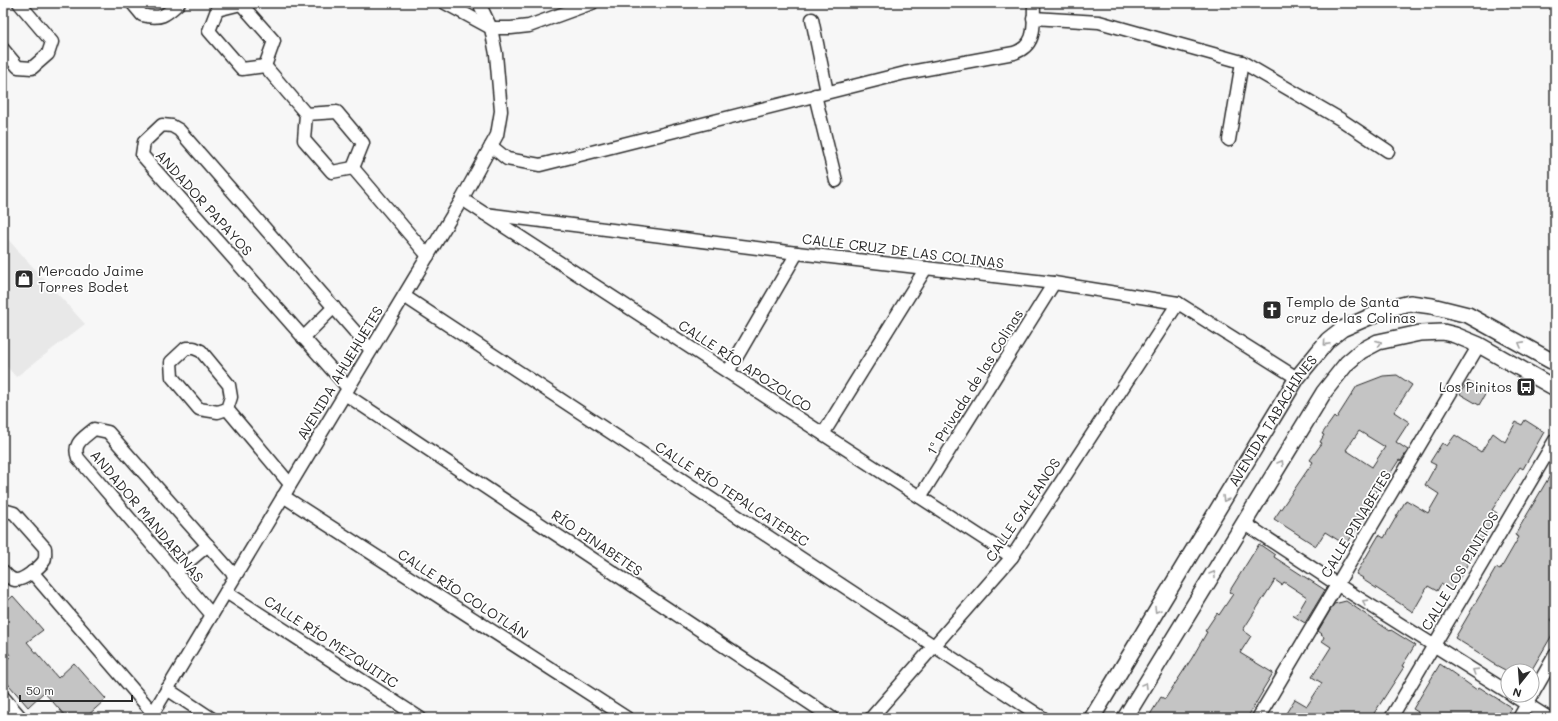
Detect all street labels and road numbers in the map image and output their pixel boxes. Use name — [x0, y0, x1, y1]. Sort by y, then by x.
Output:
street label: ANDADOR PAPAYOS — [152, 146, 257, 260]
street label: CALLE CRUZ DE LAS COLINAS — [801, 229, 1005, 272]
street label: AVENIDA AHUEHUETES — [292, 302, 387, 443]
street label: 1ª Privada de las Colinas — [922, 305, 1027, 458]
street label: CALLE RÍO APOZOLCO — [675, 315, 816, 416]
street label: AVENIDA TABACHINES — [1224, 351, 1321, 490]
street label: CALLE RÍO TEPALCATEPEC — [652, 437, 813, 551]
street label: ANDADOR MANDARINAS — [86, 446, 208, 586]
street label: CALLE GALEANOS — [981, 454, 1064, 565]
street label: CALLE PINABETES — [1316, 466, 1395, 581]
street label: RÍO PINABETES — [548, 505, 647, 580]
street label: CALLE LOS PINITOS — [1416, 508, 1503, 634]
street label: CALLE RÍO COLOTLÁN — [394, 544, 532, 643]
street label: CALLE RÍO MEZQUITIC — [260, 591, 402, 692]

